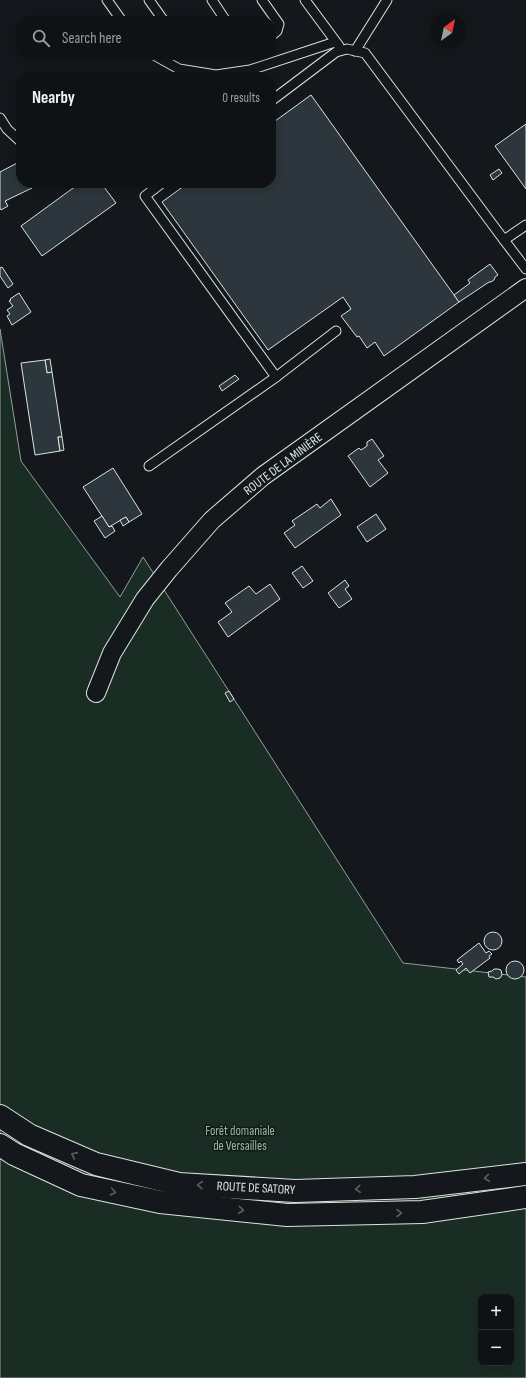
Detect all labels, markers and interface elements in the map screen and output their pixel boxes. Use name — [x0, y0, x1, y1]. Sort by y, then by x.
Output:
north arrow — [430, 12, 466, 48]
search box — [16, 16, 276, 60]
icon: search — [30, 27, 52, 49]
text: Search here — [62, 29, 122, 48]
text: Nearby — [32, 88, 75, 108]
text: 0 results — [222, 90, 260, 106]
street label: ROUTE DE LA MINIÈRE — [241, 429, 325, 499]
park label: Forêt domaniale de Versailles — [205, 1123, 275, 1154]
one-way arrow — [71, 1152, 79, 1160]
one-way arrow — [484, 1174, 490, 1183]
street label: ROUTE DE SATORY — [216, 1178, 296, 1198]
one-way arrow — [197, 1181, 203, 1190]
one-way arrow — [355, 1185, 361, 1194]
one-way arrow — [109, 1188, 116, 1196]
one-way arrow — [238, 1205, 244, 1214]
one-way arrow — [396, 1209, 402, 1217]
map controls — [478, 1294, 514, 1366]
button: + — [478, 1294, 514, 1330]
button: − — [478, 1330, 514, 1366]

